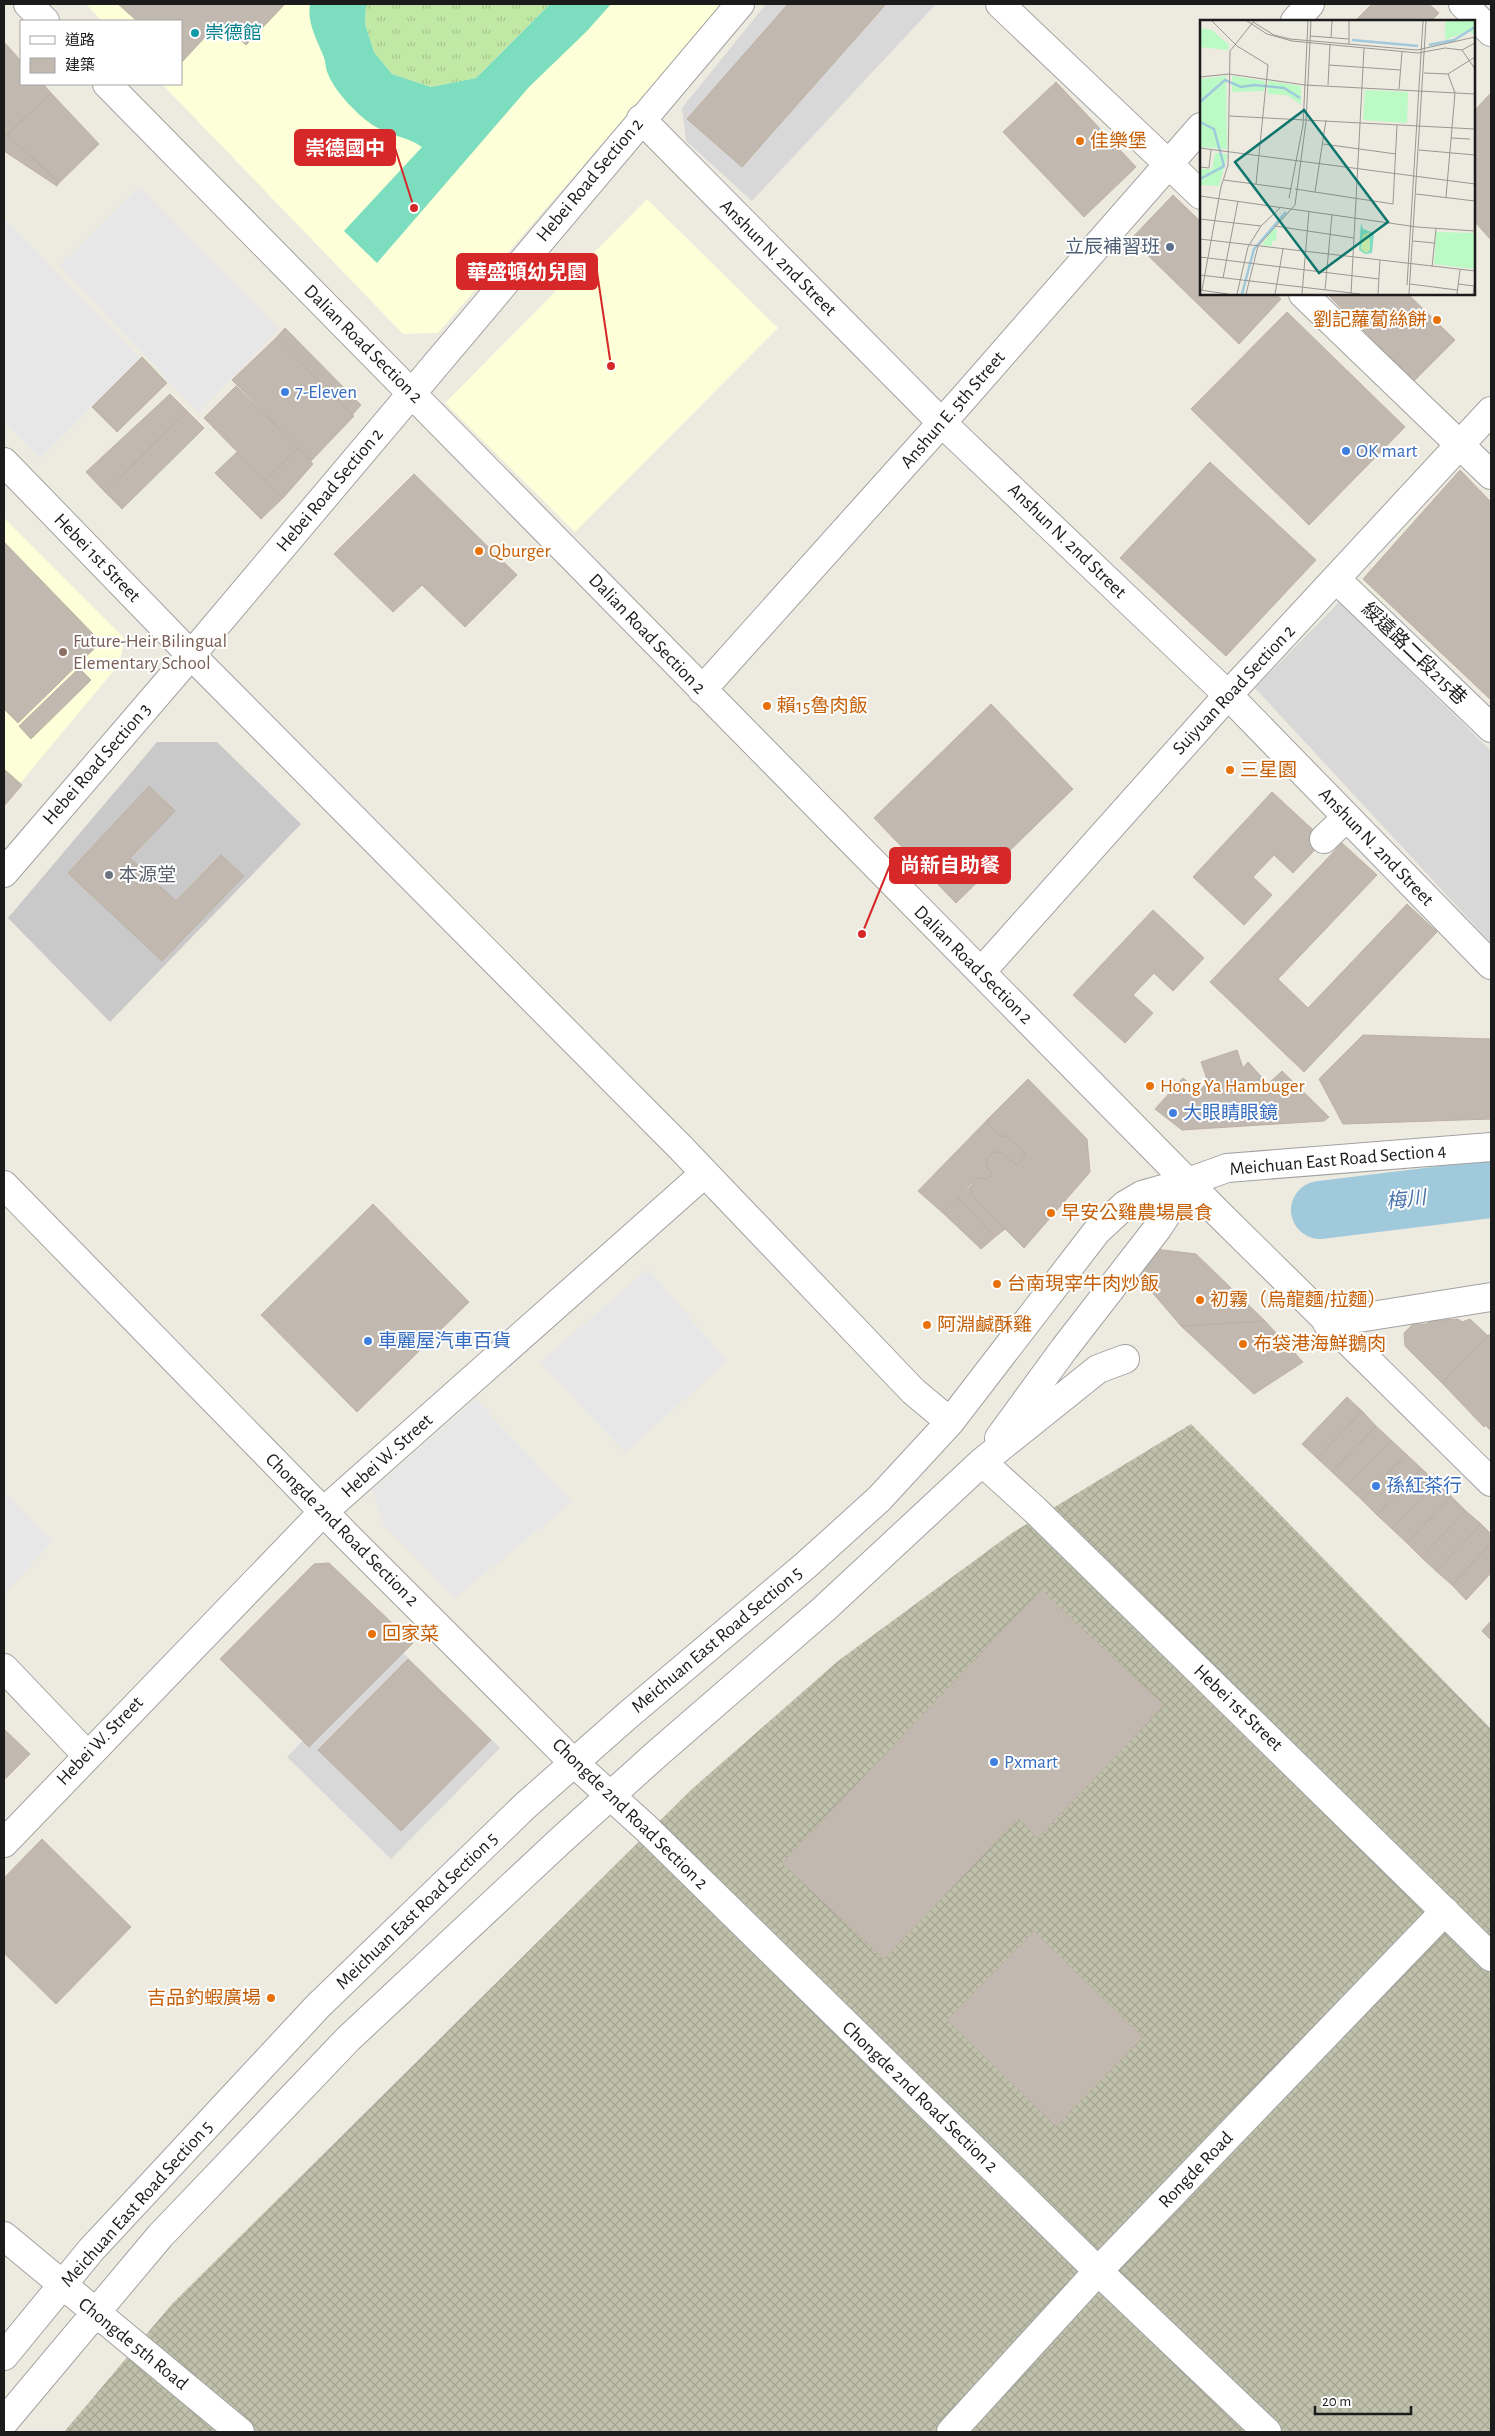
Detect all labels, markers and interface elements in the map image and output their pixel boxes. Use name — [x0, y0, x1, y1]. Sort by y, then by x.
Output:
legend — [20, 20, 182, 85]
inset map — [1200, 20, 1475, 295]
place label: 崇德館 — [205, 23, 262, 43]
marker: 崇德館 — [189, 27, 201, 39]
text: 道路 — [65, 32, 95, 48]
text: 建築 — [65, 57, 95, 73]
street label: Hebei Road Section 2 — [533, 114, 647, 245]
callout: 崇德國中 — [295, 130, 395, 165]
place label: 佳樂堡 — [1090, 130, 1147, 151]
marker: 佳樂堡 — [1074, 135, 1086, 147]
text: 崇德國中 — [305, 137, 385, 159]
street label: Anshun N. 2nd Street — [716, 196, 840, 320]
place label: 立辰補習班 — [1065, 236, 1160, 257]
marker: 立辰補習班 — [1164, 241, 1176, 253]
callout: 華盛頓幼兒園 — [457, 254, 597, 289]
text: 華盛頓幼兒園 — [467, 261, 587, 283]
street label: Dalian Road Section 2 — [300, 281, 426, 407]
place label: 劉記蘿蔔絲餅 — [1313, 309, 1427, 330]
marker: 劉記蘿蔔絲餅 — [1431, 314, 1443, 326]
street label: Anshun E. 5th Street — [897, 348, 1009, 472]
place label: 7-Eleven — [295, 383, 357, 402]
marker: 7-Eleven — [279, 386, 291, 398]
street label: Hebei Road Section 2 — [273, 424, 387, 555]
place label: OK mart — [1356, 442, 1418, 461]
marker: OK mart — [1340, 445, 1352, 457]
street label: Anshun N. 2nd Street — [1004, 480, 1130, 602]
street label: Hebei 1st Street — [50, 510, 144, 606]
place label: Qburger — [489, 542, 551, 561]
marker: Qburger — [473, 545, 485, 557]
street label: Dalian Road Section 2 — [585, 570, 709, 698]
street label: 綏遠路二段215巷 — [1358, 598, 1471, 708]
street label: Suiyuan Road Section 2 — [1169, 621, 1299, 758]
place label: Future-Heir Bilingual Elementary School — [73, 632, 227, 673]
marker: Future-Heir Bilingual Elementary School — [57, 646, 69, 658]
place label: 賴15魯肉飯 — [777, 695, 867, 716]
street label: Hebei Road Section 3 — [39, 700, 155, 828]
marker: 賴15魯肉飯 — [761, 700, 773, 712]
place label: 三星園 — [1240, 760, 1297, 780]
marker: 三星園 — [1224, 764, 1236, 776]
street label: Anshun N. 2nd Street — [1315, 784, 1437, 910]
callout: 尚新自助餐 — [890, 848, 1010, 883]
text: 尚新自助餐 — [900, 854, 1000, 876]
place label: 本源堂 — [119, 865, 176, 885]
marker: 本源堂 — [103, 869, 115, 881]
street label: Dalian Road Section 2 — [910, 902, 1036, 1028]
place label: Hong Ya Hambuger — [1160, 1077, 1305, 1096]
marker: Hong Ya Hambuger — [1144, 1080, 1156, 1092]
place label: 大眼睛眼鏡 — [1183, 1103, 1278, 1123]
marker: 大眼睛眼鏡 — [1167, 1107, 1179, 1119]
street label: Meichuan East Road Section 4 — [1229, 1141, 1447, 1179]
water label: 梅川 — [1385, 1186, 1429, 1212]
place label: 早安公雞農場晨食 — [1061, 1202, 1213, 1223]
marker: 早安公雞農場晨食 — [1045, 1207, 1057, 1219]
place label: 台南現宰牛肉炒飯 — [1007, 1273, 1159, 1294]
marker: 台南現宰牛肉炒飯 — [991, 1278, 1003, 1290]
place label: 初霧（烏龍麵/拉麵） — [1210, 1289, 1386, 1310]
marker: 初霧（烏龍麵/拉麵） — [1194, 1294, 1206, 1306]
place label: 阿淵鹹酥雞 — [937, 1314, 1032, 1335]
marker: 阿淵鹹酥雞 — [921, 1319, 933, 1331]
place label: 車麗屋汽車百貨 — [378, 1330, 511, 1351]
place label: 布袋港海鮮鵝肉 — [1253, 1333, 1386, 1354]
marker: 車麗屋汽車百貨 — [362, 1335, 374, 1347]
marker: 布袋港海鮮鵝肉 — [1237, 1338, 1249, 1350]
street label: Hebei W. Street — [338, 1410, 436, 1502]
street label: Chongde 2nd Road Section 2 — [262, 1450, 423, 1611]
place label: 孫紅茶行 — [1386, 1475, 1462, 1496]
marker: 孫紅茶行 — [1370, 1480, 1382, 1492]
street label: Meichuan East Road Section 5 — [628, 1563, 806, 1717]
place label: 回家菜 — [382, 1623, 439, 1644]
marker: 回家菜 — [366, 1628, 378, 1640]
street label: Hebei 1st Street — [1190, 1661, 1286, 1755]
street label: Hebei W. Street — [53, 1693, 147, 1789]
street label: Chongde 2nd Road Section 2 — [549, 1735, 712, 1893]
place label: Pxmart — [1004, 1753, 1058, 1772]
marker: Pxmart — [988, 1756, 1000, 1768]
street label: Meichuan East Road Section 5 — [333, 1829, 501, 1993]
place label: 吉品釣蝦廣場 — [147, 1987, 261, 2008]
marker: 吉品釣蝦廣場 — [265, 1992, 277, 2004]
street label: Chongde 2nd Road Section 2 — [839, 2018, 1002, 2176]
street label: Meichuan East Road Section 5 — [58, 2117, 217, 2291]
street label: Rongde Road — [1155, 2128, 1237, 2212]
street label: Chongde 5th Road — [75, 2294, 191, 2394]
scale bar — [1315, 2384, 1411, 2416]
text: 20 m — [1322, 2394, 1351, 2409]

